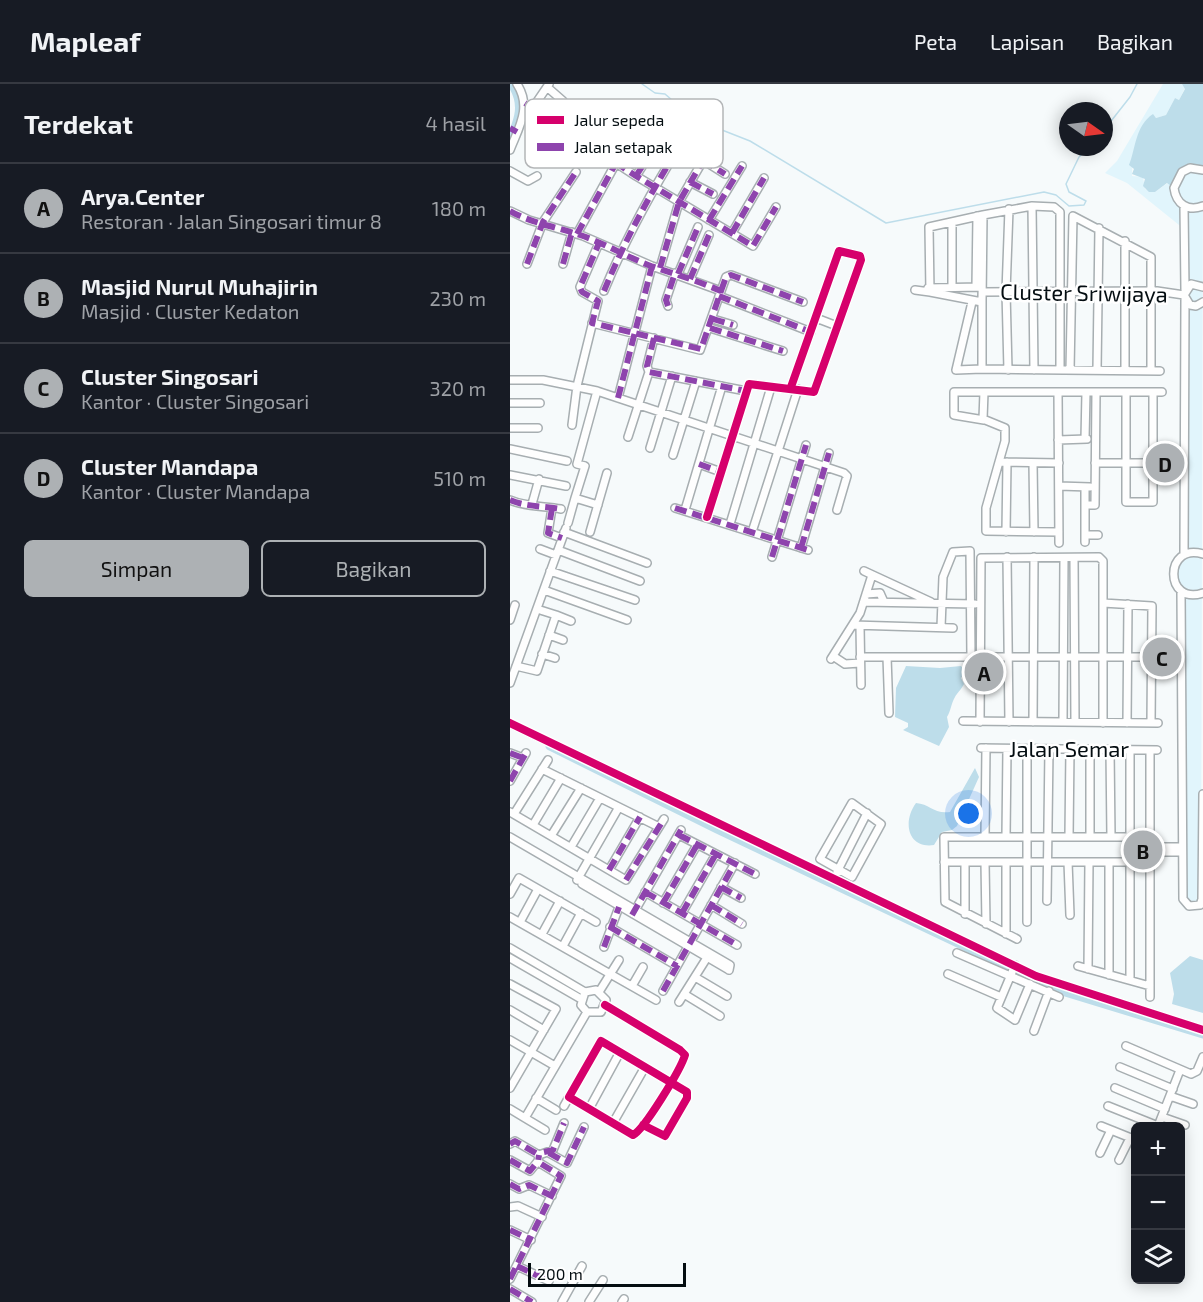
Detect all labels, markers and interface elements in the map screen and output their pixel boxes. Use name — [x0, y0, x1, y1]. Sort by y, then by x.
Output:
text: Mapleaf — [30, 24, 141, 58]
text: Peta — [914, 29, 957, 54]
text: Lapisan — [990, 29, 1064, 54]
text: Bagikan — [1097, 29, 1173, 54]
legend — [525, 99, 723, 168]
north arrow — [1059, 102, 1113, 156]
text: Terdekat — [24, 108, 133, 139]
text: Jalur sepeda — [574, 110, 664, 129]
text: 4 hasil — [426, 111, 486, 135]
text: Jalan setapak — [574, 137, 672, 156]
text: Arya.Center — [81, 183, 204, 209]
text: A — [37, 196, 50, 220]
text: 180 m — [432, 196, 486, 220]
text: Restoran · Jalan Singosari timur 8 — [81, 209, 382, 233]
text: Masjid Nurul Muhajirin — [81, 273, 318, 299]
street label: Cluster Sriwijaya — [1000, 278, 1168, 307]
text: B — [37, 286, 50, 310]
text: 230 m — [430, 286, 486, 310]
text: Masjid · Cluster Kedaton — [81, 299, 299, 323]
text: Cluster Singosari — [81, 363, 259, 389]
text: C — [38, 376, 49, 400]
text: 320 m — [430, 376, 486, 400]
text: Kantor · Cluster Singosari — [81, 389, 309, 413]
pin: D — [1146, 440, 1184, 485]
text: Cluster Mandapa — [81, 453, 258, 479]
text: D — [37, 466, 50, 490]
text: 510 m — [433, 466, 486, 490]
text: Kantor · Cluster Mandapa — [81, 479, 310, 503]
button: Simpan — [24, 540, 249, 597]
button: Bagikan — [261, 540, 486, 597]
pin: C — [1142, 634, 1182, 680]
pin: A — [964, 650, 1004, 694]
street label: Jalan Semar — [1009, 735, 1129, 761]
your location — [954, 799, 983, 828]
pin: B — [1124, 828, 1162, 873]
map controls — [1131, 1122, 1185, 1284]
button: + — [1131, 1122, 1185, 1176]
button: − — [1131, 1176, 1185, 1230]
button: layers — [1131, 1230, 1185, 1284]
scale bar — [528, 1260, 686, 1288]
text: 200 m — [537, 1264, 583, 1283]

